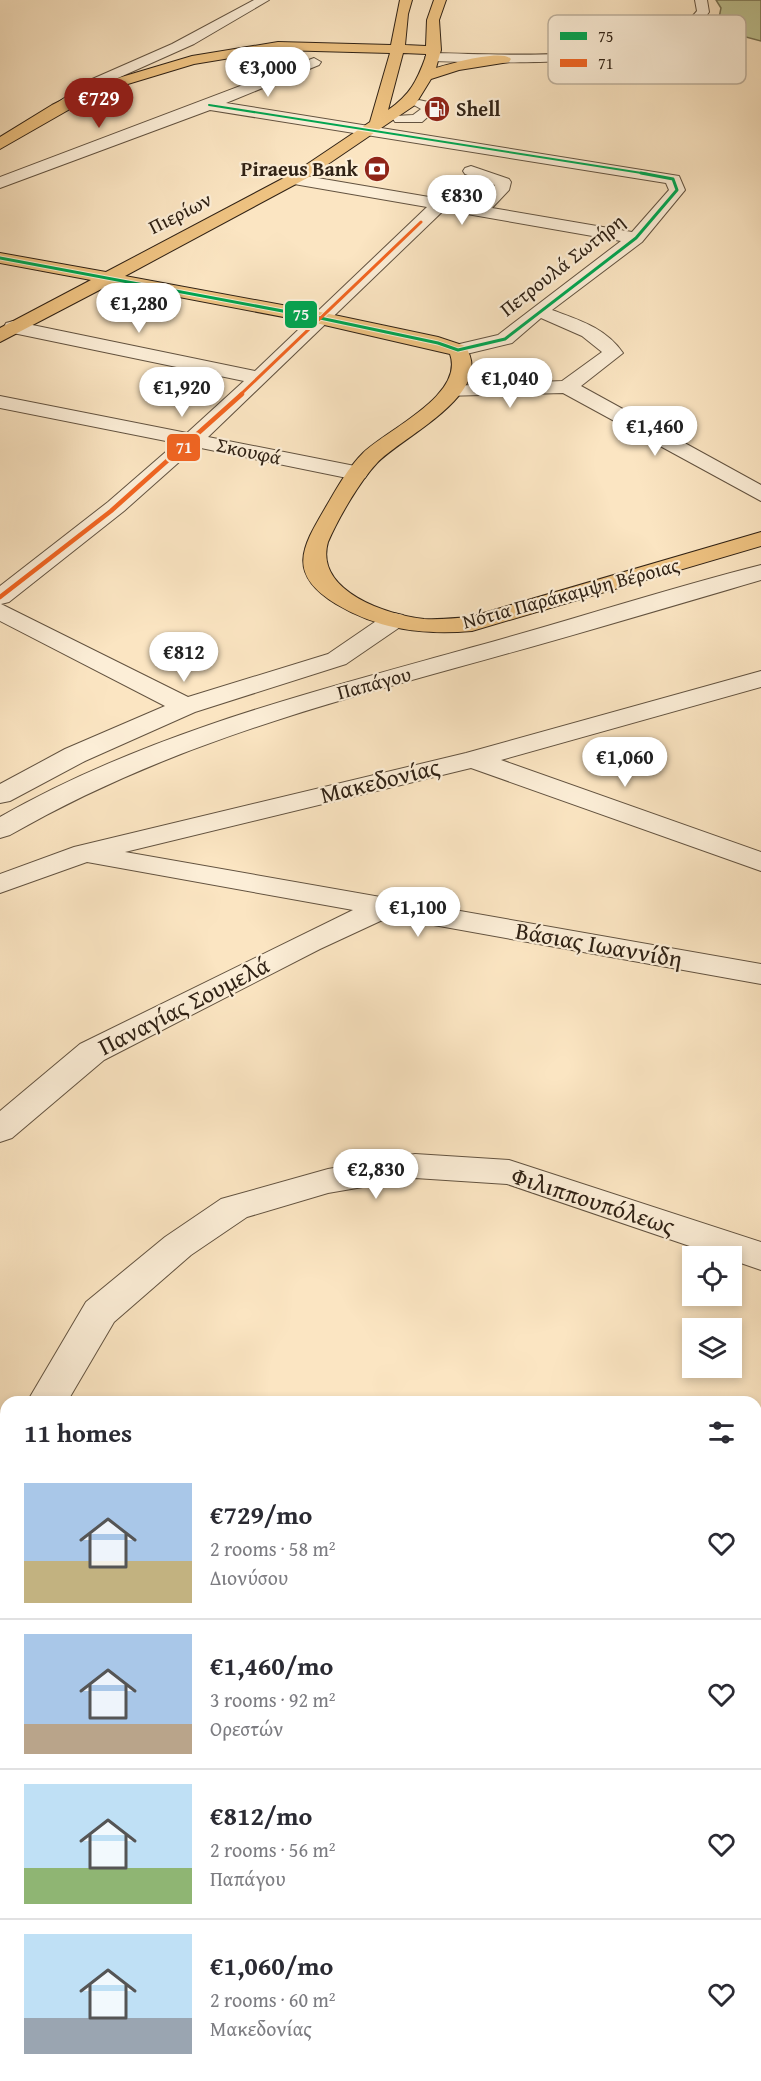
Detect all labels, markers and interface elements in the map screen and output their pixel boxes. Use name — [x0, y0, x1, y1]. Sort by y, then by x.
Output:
legend — [548, 15, 746, 84]
text: 75 — [598, 24, 613, 48]
pin: €3,000 — [219, 47, 317, 98]
text: 71 — [598, 51, 613, 75]
text: €3,000 — [239, 52, 297, 81]
pin: €729 — [63, 78, 135, 129]
text: €729 — [78, 83, 120, 112]
fuel station icon: Shell — [422, 94, 452, 124]
place label: Shell — [456, 94, 501, 123]
place label: Piraeus Bank — [241, 154, 359, 183]
bank icon: Piraeus Bank — [362, 154, 392, 184]
pin: €830 — [426, 175, 498, 226]
text: €830 — [441, 180, 483, 209]
street label: Πιερίων — [143, 184, 216, 241]
street label: Πετρουλά Σωτήρη — [493, 207, 630, 323]
pin: €1,280 — [90, 283, 188, 334]
text: €1,280 — [110, 288, 168, 317]
line badge: 75 — [284, 300, 318, 329]
text: 75 — [293, 302, 309, 326]
pin: €1,040 — [461, 358, 559, 409]
text: €1,040 — [481, 363, 539, 392]
pin: €1,920 — [133, 367, 231, 418]
text: €1,920 — [153, 372, 211, 401]
pin: €1,460 — [606, 406, 704, 457]
text: €1,460 — [626, 411, 684, 440]
street label: Σκουφά — [214, 430, 284, 472]
line badge: 71 — [166, 433, 201, 462]
text: 71 — [176, 435, 192, 459]
street label: Νότια Παράκαμψη Βέροιας — [459, 549, 683, 635]
pin: €812 — [148, 632, 220, 683]
text: €812 — [163, 637, 205, 666]
street label: Παπάγου — [334, 659, 414, 706]
pin: €1,060 — [576, 737, 674, 788]
text: €1,060 — [596, 742, 654, 771]
street label: Μακεδονίας — [316, 749, 443, 812]
pin: €1,100 — [369, 887, 467, 938]
text: €1,100 — [389, 892, 447, 921]
street label: Βάσιας Ιωαννίδη — [513, 913, 685, 976]
street label: Παναγίας Σουμελά — [92, 947, 276, 1064]
pin: €2,830 — [327, 1149, 425, 1200]
text: €2,830 — [347, 1154, 405, 1183]
street label: Φιλιππουπόλεως — [507, 1158, 679, 1243]
map controls — [682, 1246, 742, 1378]
button: locate — [682, 1246, 742, 1306]
button: layers — [682, 1318, 742, 1378]
text: 11 homes — [24, 1413, 132, 1452]
icon: filters — [705, 1416, 738, 1449]
text: €729/mo — [210, 1495, 312, 1534]
icon: home — [72, 1507, 144, 1579]
icon: heart — [705, 1527, 738, 1560]
text: 2 rooms · 58 m² — [210, 1534, 336, 1563]
text: Διονύσου — [210, 1563, 288, 1592]
text: €1,460/mo — [210, 1646, 333, 1685]
icon: home — [72, 1658, 144, 1730]
icon: heart — [705, 1678, 738, 1711]
text: 3 rooms · 92 m² — [210, 1685, 336, 1714]
text: Ορεστών — [210, 1714, 283, 1743]
text: €812/mo — [210, 1796, 312, 1835]
icon: home — [72, 1808, 144, 1880]
icon: heart — [705, 1828, 738, 1861]
text: 2 rooms · 56 m² — [210, 1835, 336, 1864]
text: Παπάγου — [210, 1864, 286, 1893]
text: €1,060/mo — [210, 1946, 333, 1985]
icon: home — [72, 1958, 144, 2030]
icon: heart — [705, 1978, 738, 2011]
text: 2 rooms · 60 m² — [210, 1985, 336, 2014]
text: Μακεδονίας — [210, 2014, 312, 2043]

